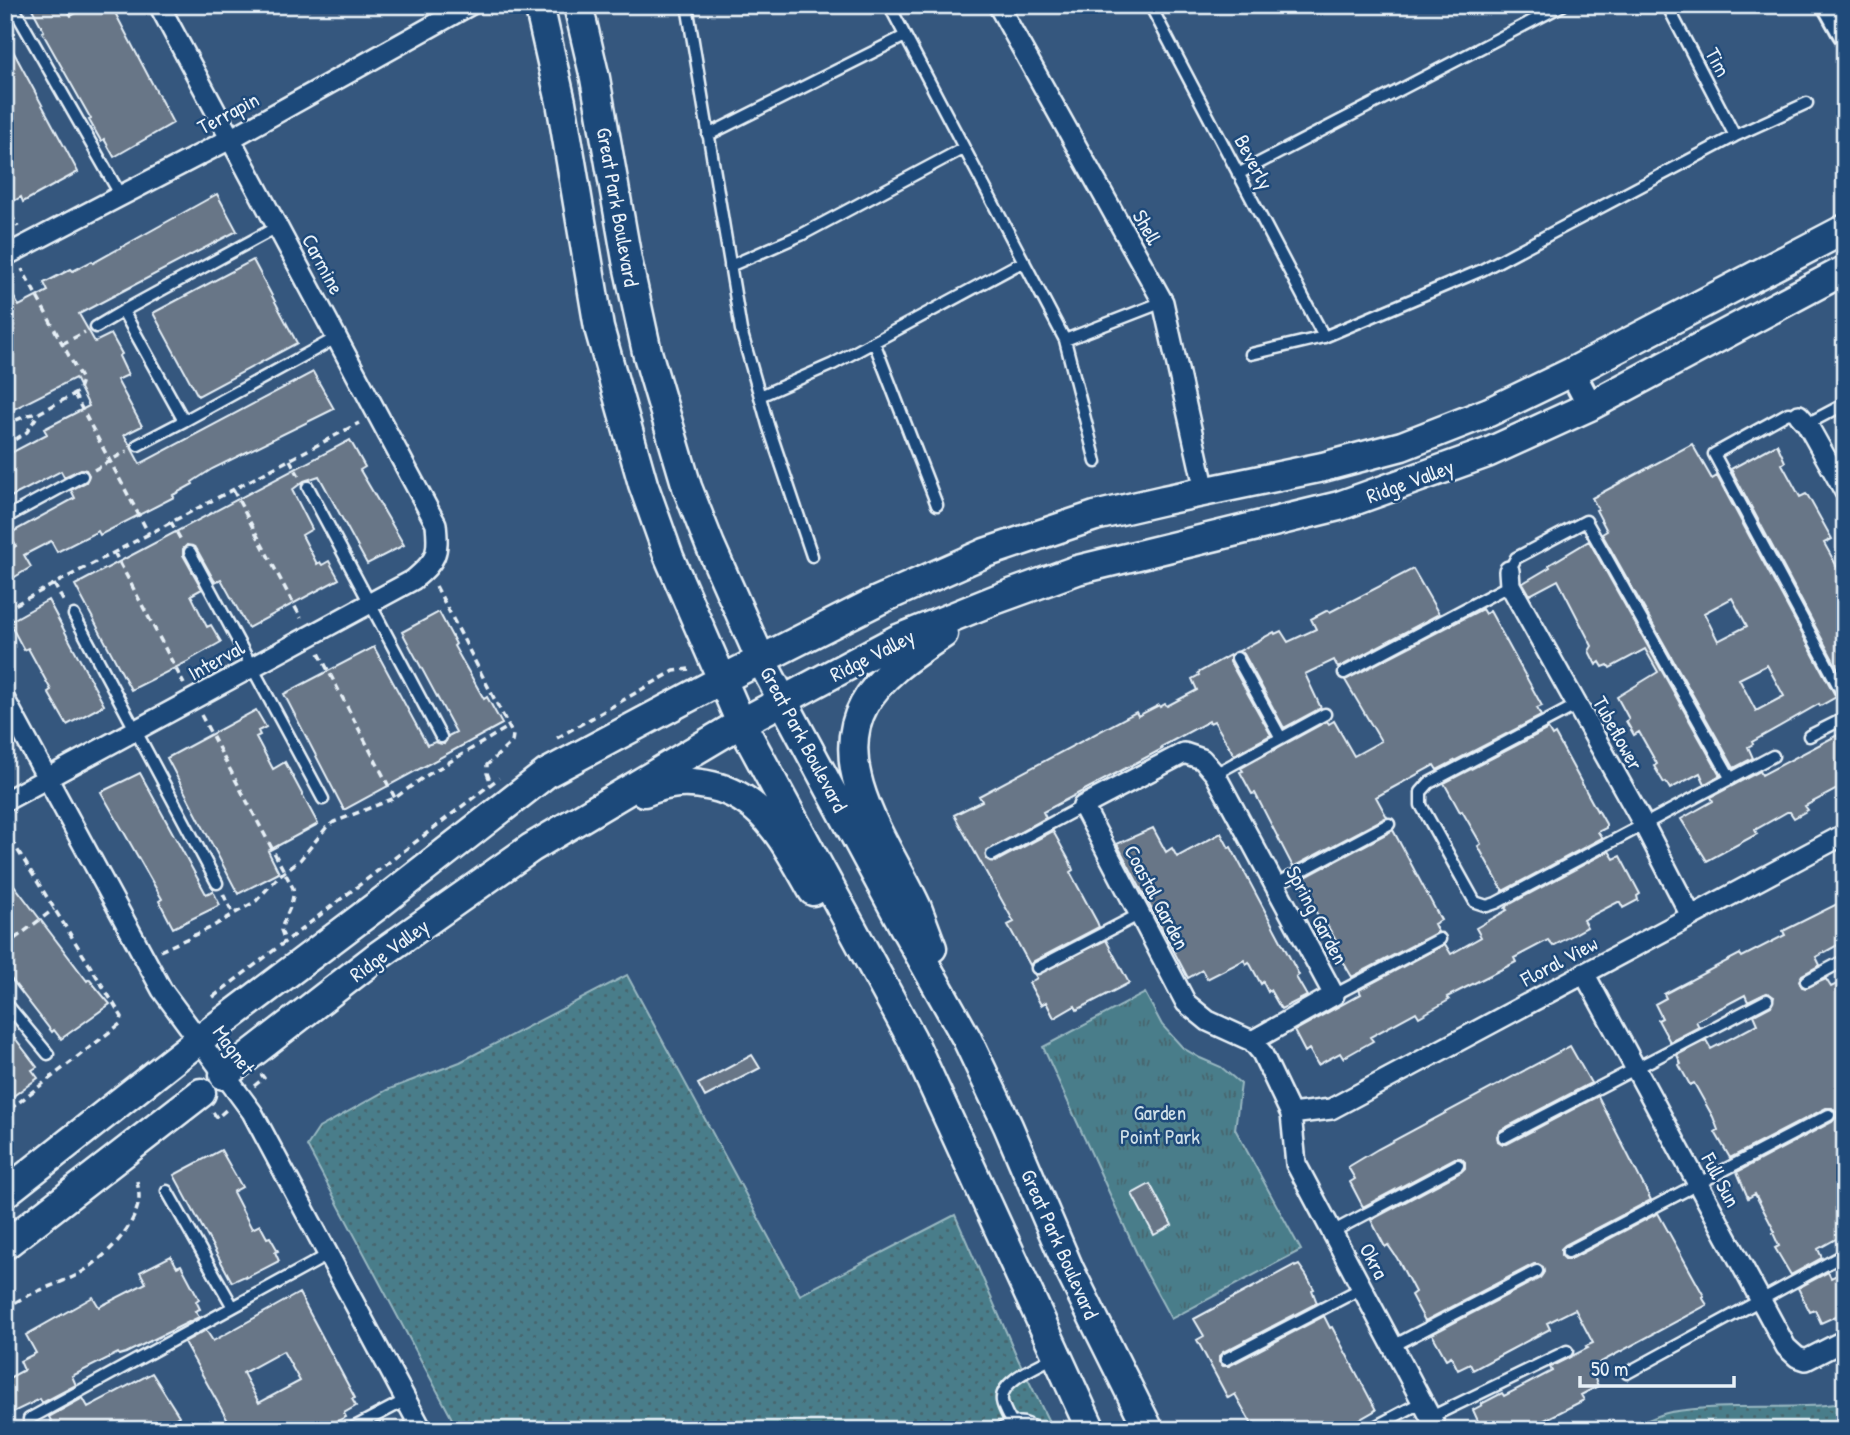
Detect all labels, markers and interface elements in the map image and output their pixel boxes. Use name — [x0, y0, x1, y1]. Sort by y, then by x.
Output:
street label: Tim — [1698, 42, 1738, 82]
street label: Terrapin — [192, 85, 264, 141]
street label: Great Park Boulevard — [590, 125, 646, 289]
street label: Beverly — [1228, 129, 1281, 195]
street label: Shell — [1126, 204, 1169, 251]
street label: Carmine — [295, 229, 351, 299]
street label: Ridge Valley — [1362, 452, 1458, 510]
street label: Ridge Valley — [825, 621, 919, 689]
street label: Interval — [183, 632, 250, 687]
street label: Great Park Boulevard — [753, 661, 855, 817]
street label: Tubeflower — [1586, 691, 1650, 775]
street label: Coastal Garden — [1117, 840, 1197, 954]
street label: Spring Garden — [1279, 861, 1355, 969]
street label: Ridge Valley — [344, 911, 435, 989]
street label: Floral View — [1515, 929, 1603, 994]
street label: Magnet — [206, 1019, 262, 1081]
park label: Garden Point Park — [1120, 1098, 1200, 1151]
street label: Full Sun — [1694, 1147, 1747, 1212]
street label: Great Park Boulevard — [1014, 1164, 1106, 1324]
street label: Okra — [1353, 1238, 1395, 1284]
scale bar — [1580, 1344, 1734, 1388]
text: 50 m — [1591, 1354, 1628, 1383]

